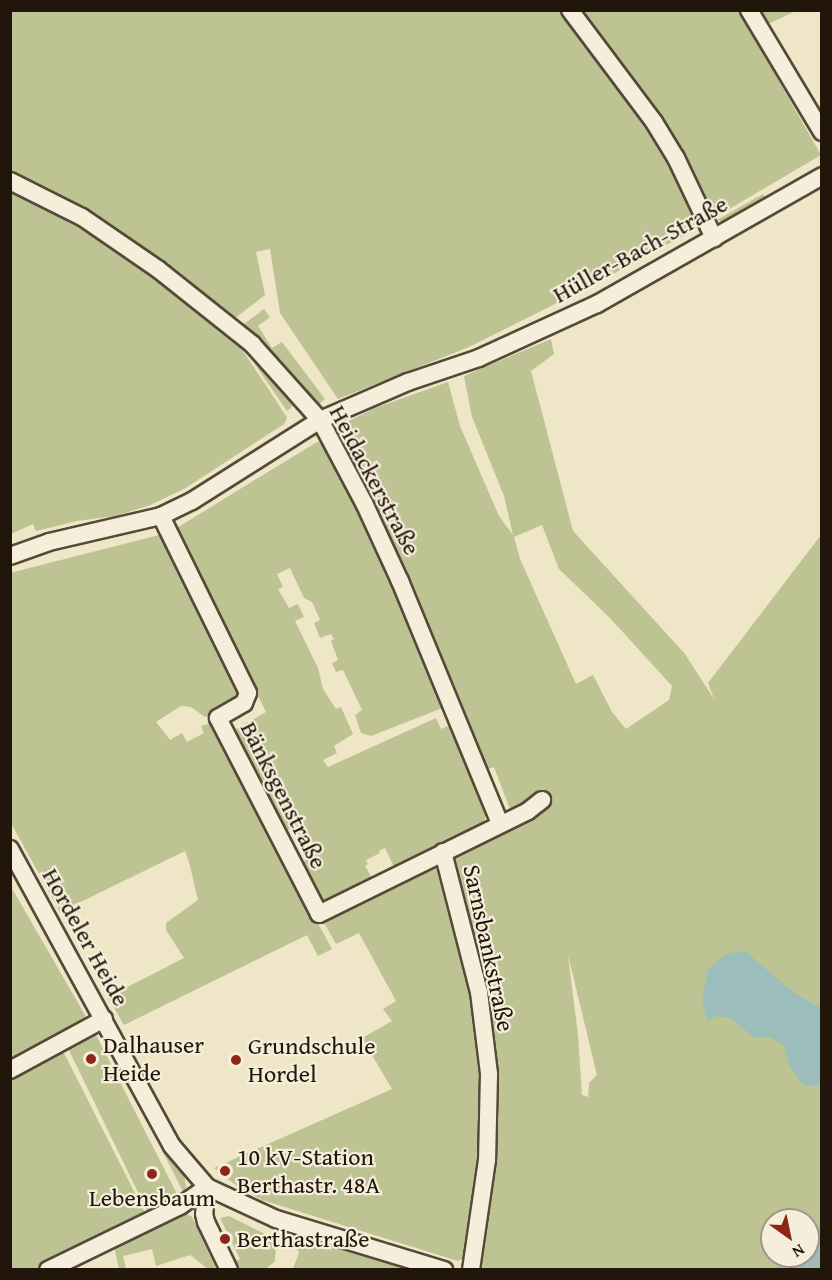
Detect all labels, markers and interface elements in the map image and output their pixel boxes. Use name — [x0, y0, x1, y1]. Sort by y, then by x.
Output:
street label: Hüller-Bach-Straße — [548, 189, 732, 309]
street label: Heidackerstraße — [323, 400, 427, 560]
street label: Bänksgenstraße — [235, 717, 333, 873]
street label: Sarnsbankstraße — [457, 862, 521, 1034]
street label: Hordeler Heide — [36, 863, 136, 1011]
place label: Dalhauser Heide — [103, 1031, 204, 1087]
place label: Grundschule Hordel — [248, 1032, 376, 1088]
marker: Dalhauser Heide — [84, 1052, 98, 1066]
marker: Grundschule Hordel — [229, 1053, 243, 1067]
place label: 10 kV-Station Berthastr. 48A — [237, 1143, 380, 1199]
marker: 10 kV-Station Berthastr. 48A — [218, 1164, 232, 1178]
marker: Lebensbaum — [145, 1167, 159, 1181]
place label: Lebensbaum — [89, 1184, 215, 1212]
north arrow — [760, 1208, 820, 1268]
place label: Berthastraße — [237, 1225, 369, 1253]
marker: Berthastraße — [218, 1232, 232, 1246]
text: N — [788, 1238, 810, 1264]

